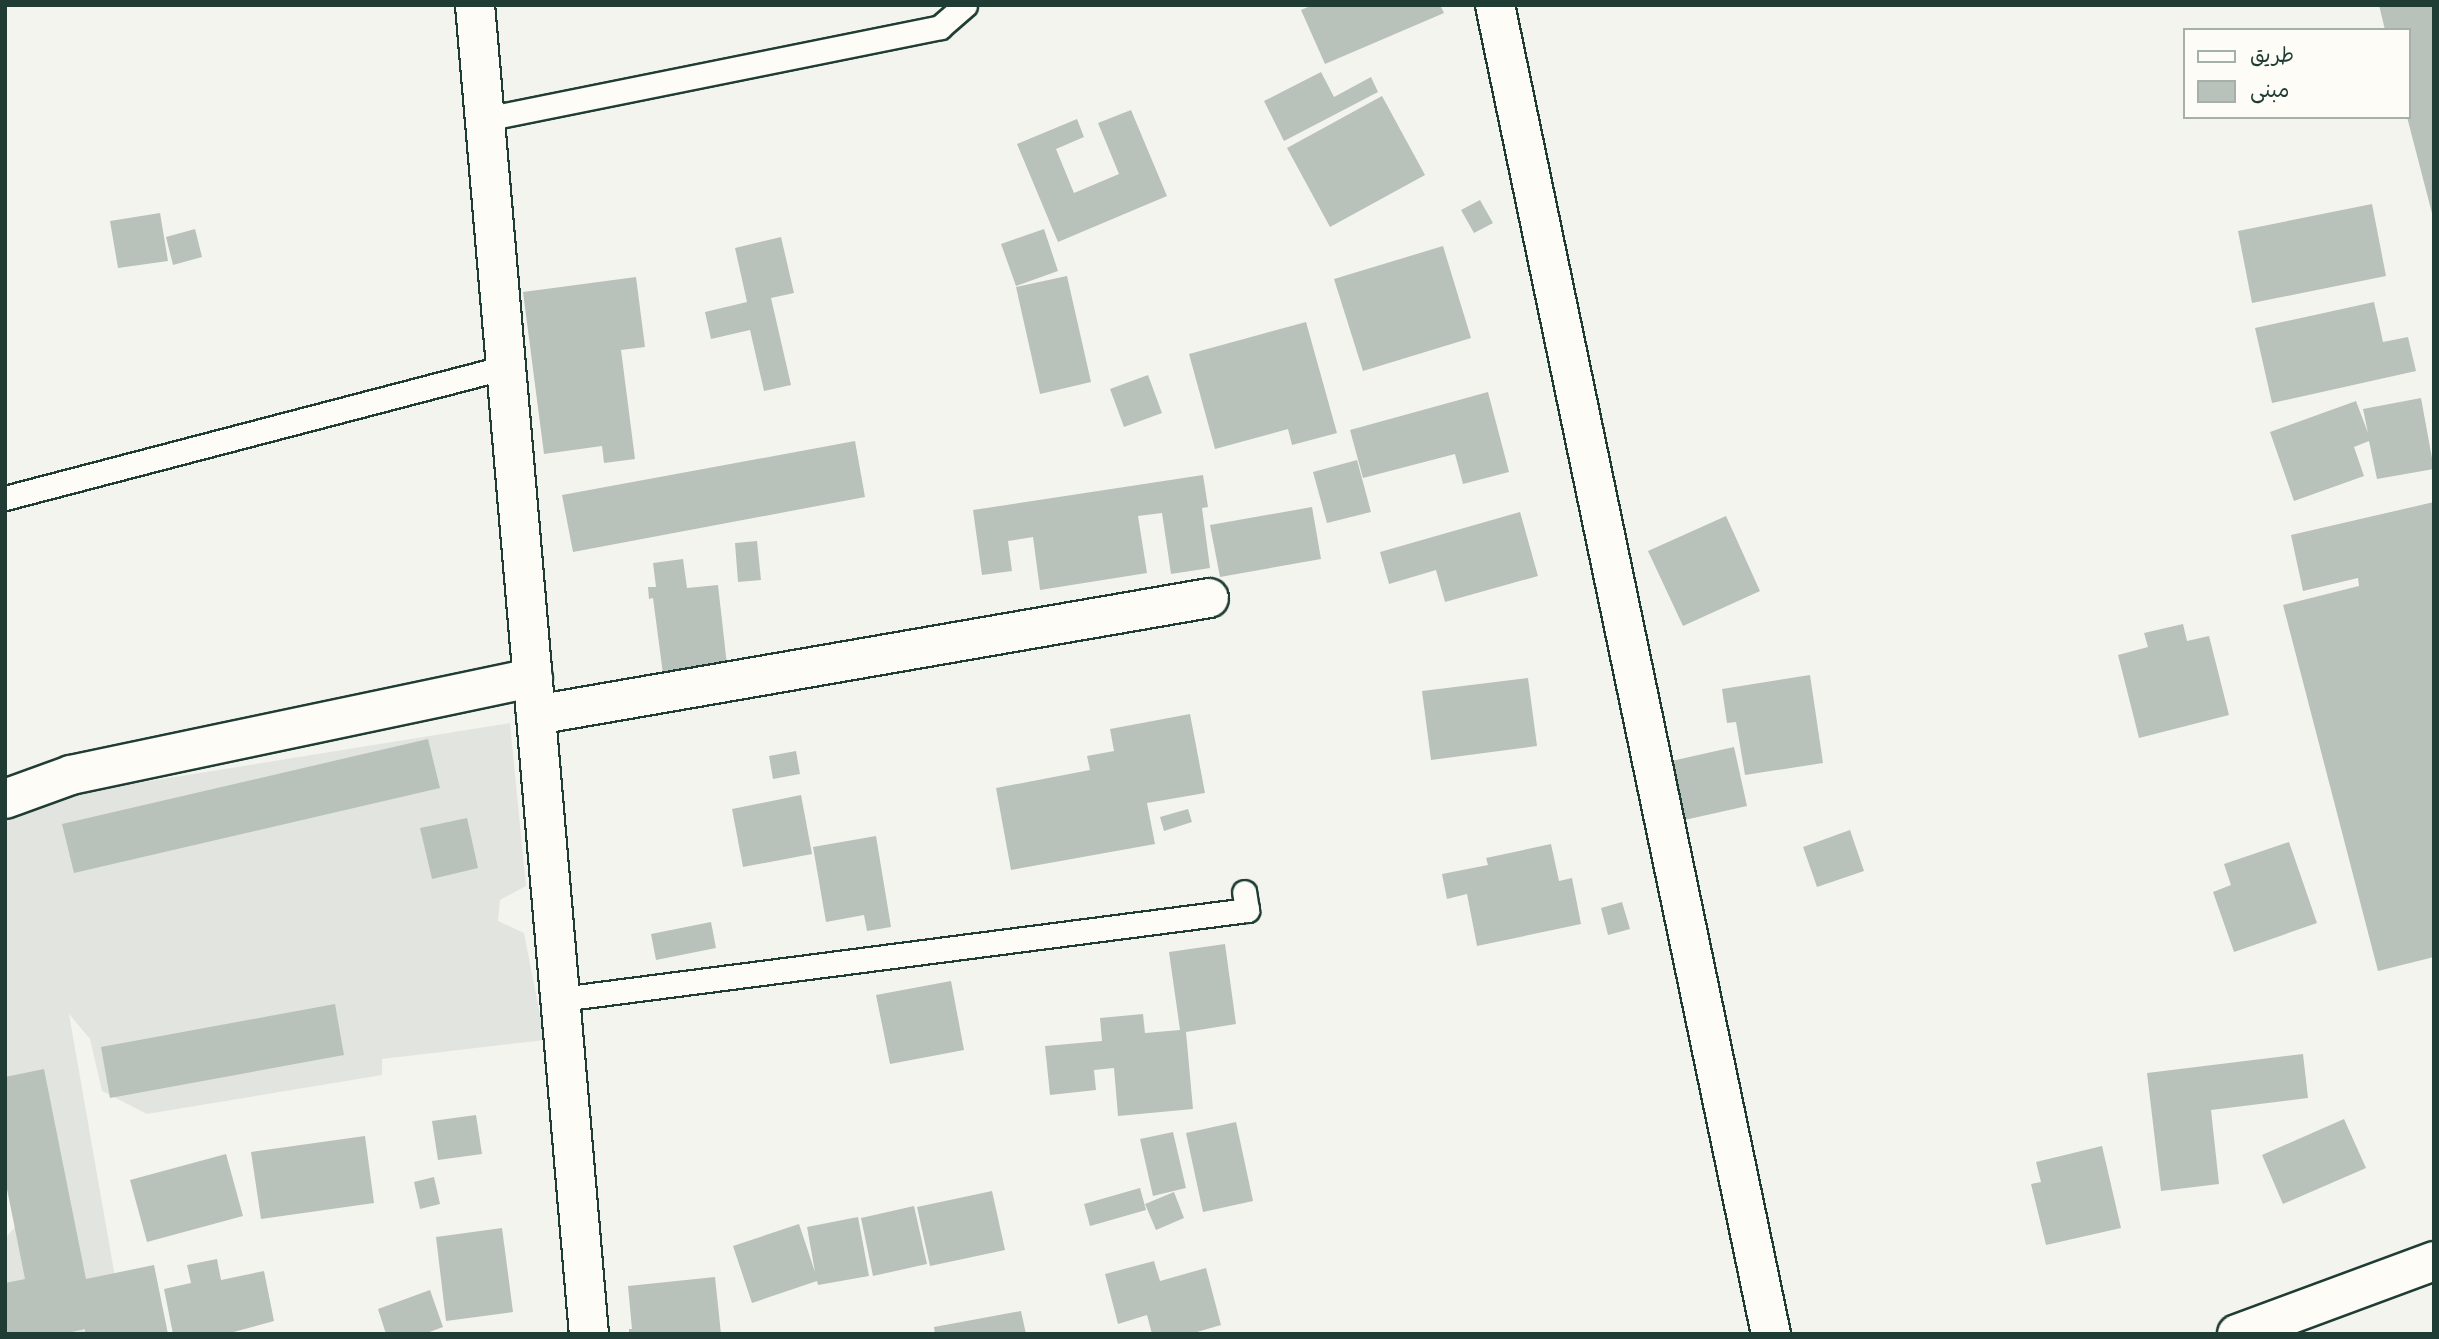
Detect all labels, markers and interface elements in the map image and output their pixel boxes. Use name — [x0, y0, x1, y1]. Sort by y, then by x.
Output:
legend — [2184, 28, 2411, 119]
text: طريق — [2250, 42, 2294, 69]
text: مبنى — [2250, 77, 2289, 104]

